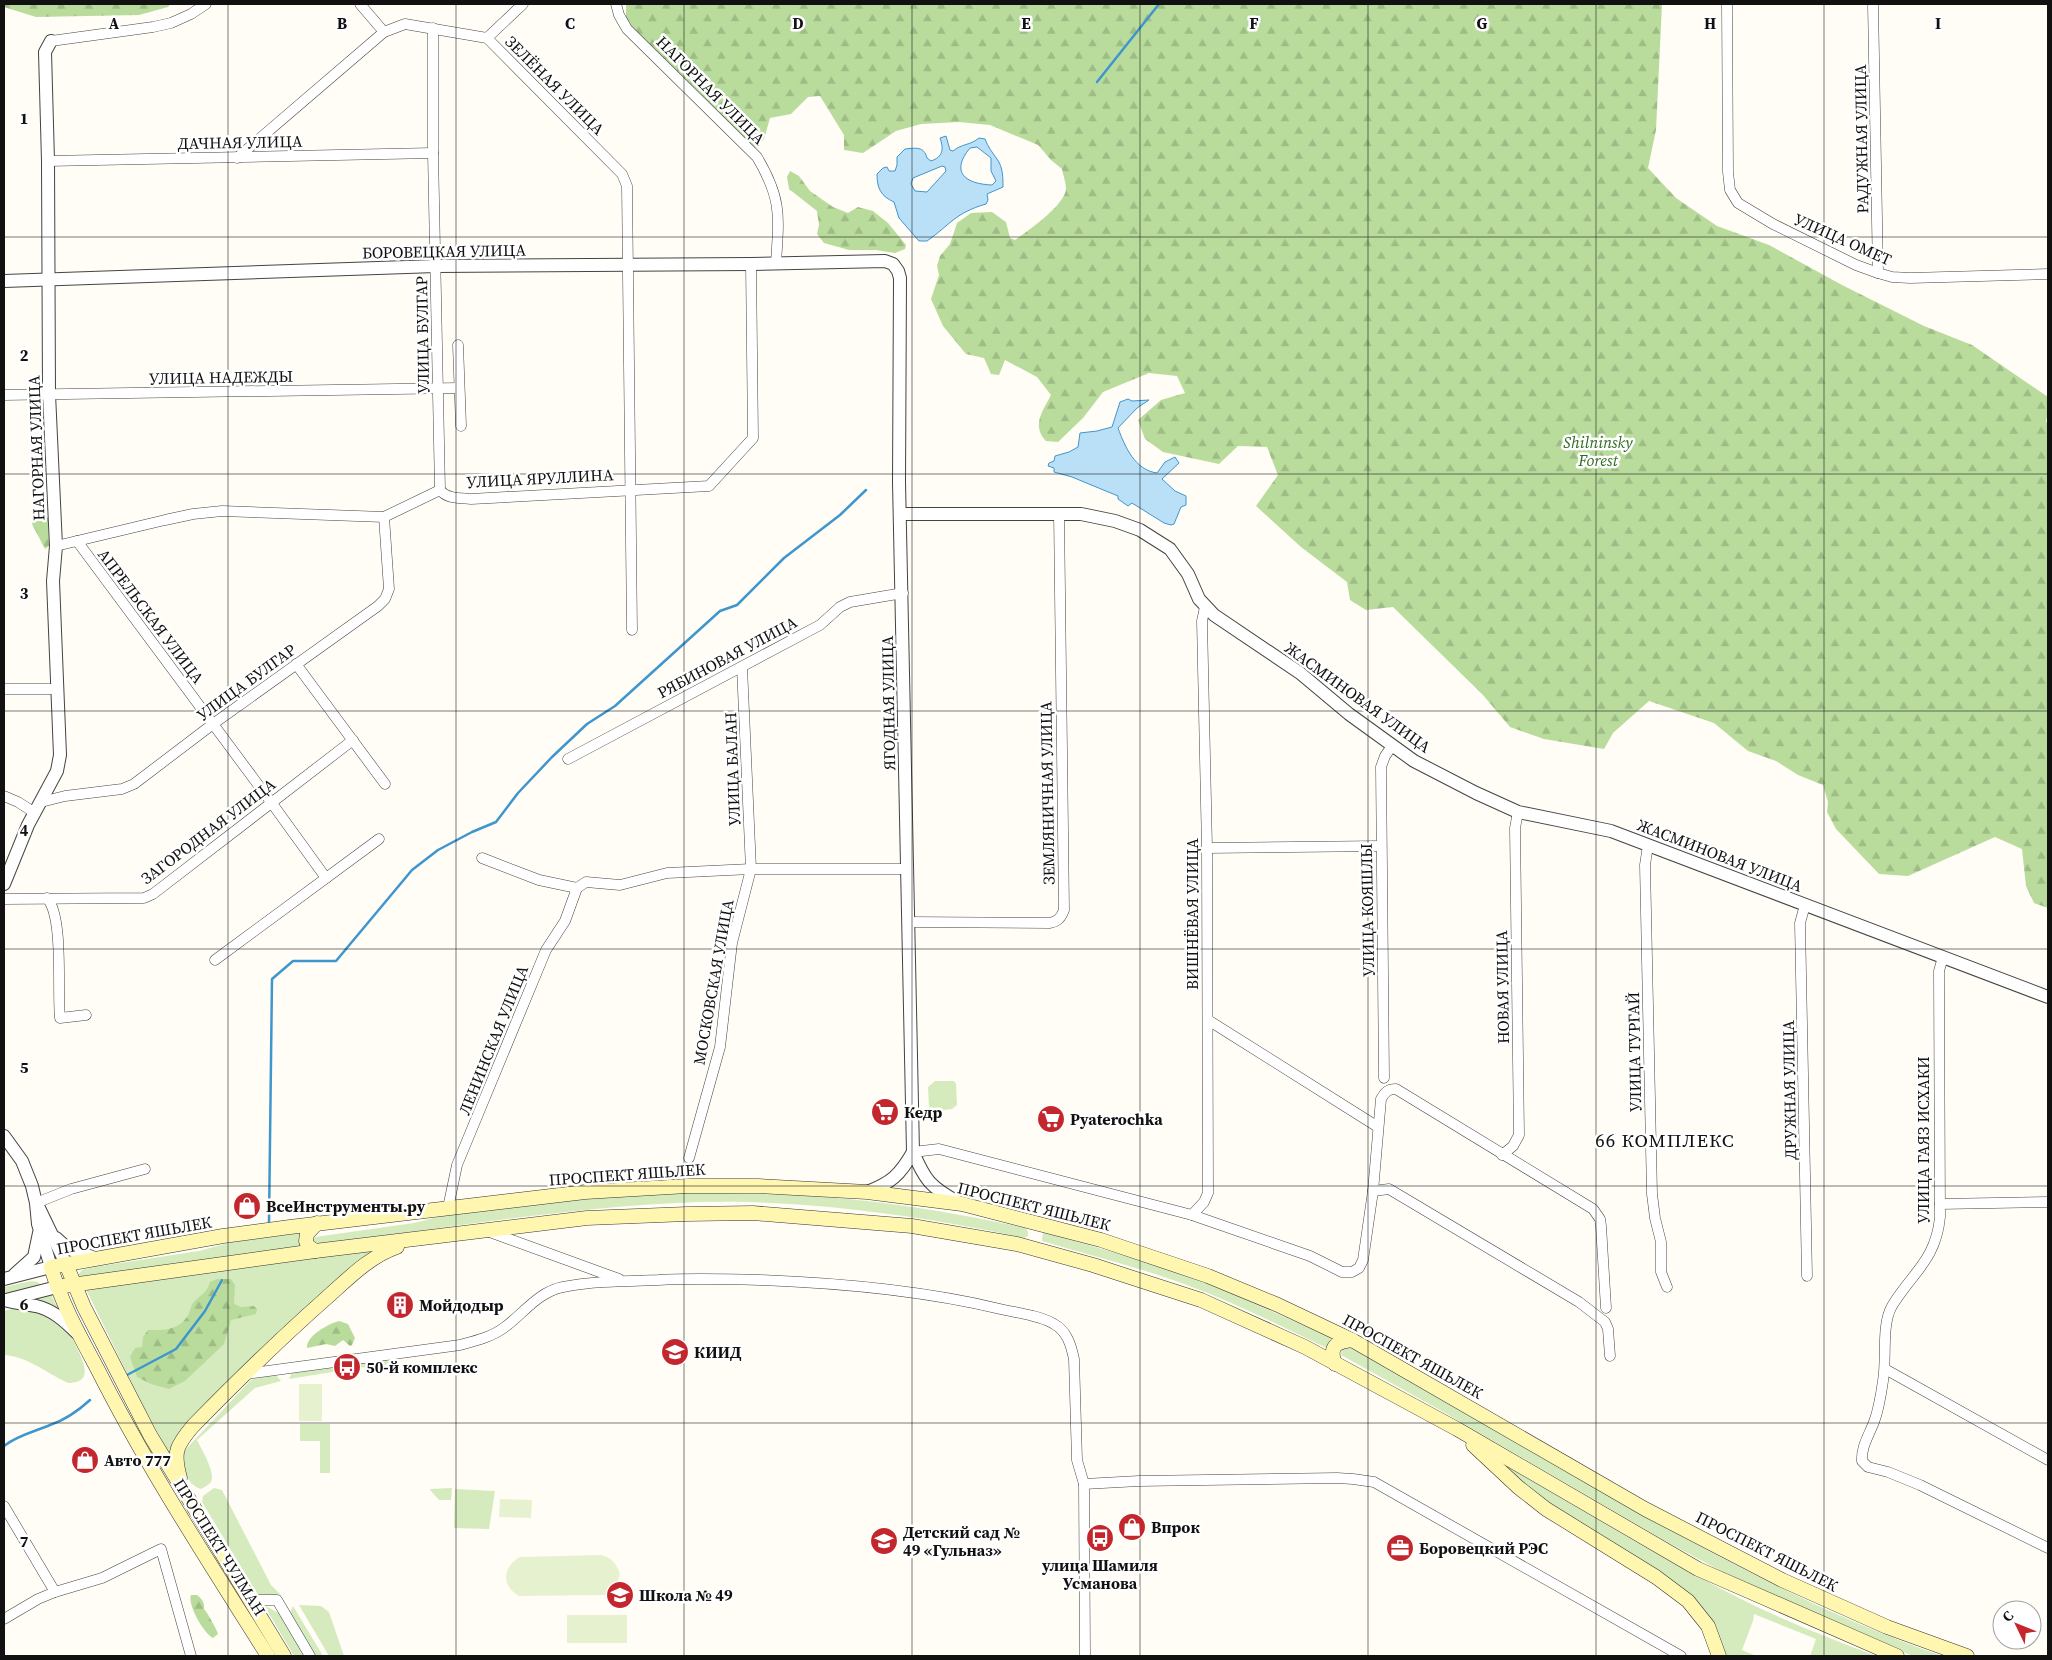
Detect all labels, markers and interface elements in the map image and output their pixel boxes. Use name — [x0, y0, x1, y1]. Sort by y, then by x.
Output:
text: A — [109, 12, 120, 34]
text: B — [337, 12, 348, 34]
text: C — [565, 12, 575, 34]
text: D — [792, 12, 804, 34]
text: E — [1021, 12, 1031, 34]
text: F — [1249, 12, 1259, 34]
text: G — [1477, 12, 1488, 34]
text: H — [1704, 12, 1716, 34]
text: I — [1935, 12, 1941, 34]
street label: ЗЕЛЁНАЯ УЛИЦА — [500, 30, 610, 140]
street label: НАГОРНАЯ УЛИЦА — [652, 31, 770, 149]
street label: РАДУЖНАЯ УЛИЦА — [1849, 64, 1873, 214]
text: 1 — [20, 107, 28, 129]
street label: ДАЧНАЯ УЛИЦА — [177, 130, 303, 154]
street label: УЛИЦА ОМЕТ — [1791, 208, 1896, 270]
street label: БОРОВЕЦКАЯ УЛИЦА — [362, 239, 526, 263]
street label: УЛИЦА БУЛГАР — [410, 275, 434, 394]
text: 2 — [20, 344, 29, 366]
street label: УЛИЦА НАДЕЖДЫ — [149, 365, 293, 389]
street label: НАГОРНАЯ УЛИЦА — [22, 375, 50, 521]
park label: Shilninsky Forest — [1563, 431, 1633, 471]
street label: УЛИЦА ЯРУЛЛИНА — [466, 463, 614, 493]
street label: АПРЕЛЬСКАЯ УЛИЦА — [93, 544, 209, 688]
text: 3 — [20, 582, 29, 604]
street label: РЯБИНОВАЯ УЛИЦА — [653, 611, 801, 703]
street label: ЯГОДНАЯ УЛИЦА — [876, 635, 900, 770]
street label: ЖАСМИНОВАЯ УЛИЦА — [1281, 637, 1436, 758]
street label: УЛИЦА БУЛГАР — [192, 638, 301, 725]
street label: ЗЕМЛЯНИЧНАЯ УЛИЦА — [1034, 701, 1060, 885]
street label: УЛИЦА БАЛАН — [719, 712, 745, 826]
street label: ЗАГОРОДНАЯ УЛИЦА — [136, 773, 280, 889]
street label: ЖАСМИНОВАЯ УЛИЦА — [1634, 813, 1806, 897]
text: 4 — [20, 819, 29, 841]
street label: ВИШНЁВАЯ УЛИЦА — [1181, 838, 1203, 990]
street label: УЛИЦА КОЯШЛЫ — [1355, 843, 1379, 977]
street label: МОСКОВСКАЯ УЛИЦА — [688, 897, 738, 1067]
street label: НОВАЯ УЛИЦА — [1490, 930, 1514, 1044]
street label: ЛЕНИНСКАЯ УЛИЦА — [453, 962, 533, 1118]
street label: УЛИЦА ТУРГАЙ — [1622, 992, 1646, 1112]
street label: ДРУЖНАЯ УЛИЦА — [1777, 1020, 1801, 1160]
text: 5 — [20, 1056, 29, 1078]
street label: УЛИЦА ГАЯЗ ИСХАКИ — [1912, 1056, 1934, 1224]
supermarket icon: Кедр — [870, 1097, 900, 1127]
place label: Кедр — [904, 1101, 943, 1123]
supermarket icon: Pyaterochka — [1036, 1104, 1066, 1134]
place label: Pyaterochka — [1070, 1108, 1163, 1130]
district label: 66 КОМПЛЕКС — [1595, 1127, 1735, 1153]
street label: ПРОСПЕКТ ЯШЬЛЕК — [548, 1158, 706, 1190]
street label: ПРОСПЕКТ ЯШЬЛЕК — [955, 1176, 1113, 1236]
shop icon: ВсеИнструменты.ру — [232, 1191, 262, 1221]
place label: ВсеИнструменты.ру — [266, 1195, 426, 1217]
street label: ПРОСПЕКТ ЯШЬЛЕК — [55, 1210, 214, 1259]
building icon: Мойдодыр — [385, 1290, 415, 1320]
text: 6 — [20, 1293, 29, 1315]
place label: Мойдодыр — [419, 1294, 504, 1316]
street label: ПРОСПЕКТ ЯШЬЛЕК — [1339, 1308, 1487, 1404]
school or university icon: КИИД — [660, 1337, 690, 1367]
place label: КИИД — [694, 1341, 742, 1363]
bus stop icon: 50-й комплекс — [332, 1352, 362, 1382]
place label: 50-й комплекс — [366, 1356, 478, 1378]
shop icon: Авто 777 — [70, 1445, 100, 1475]
place label: Авто 777 — [104, 1449, 171, 1471]
street label: ПРОСПЕКТ ЧУЛМАН — [169, 1474, 271, 1620]
street label: ПРОСПЕКТ ЯШЬЛЕК — [1692, 1506, 1842, 1597]
shop icon: Впрок — [1117, 1512, 1147, 1542]
place label: Впрок — [1151, 1516, 1200, 1538]
place label: Детский сад № 49 «Гульназ» — [903, 1521, 1020, 1561]
bus stop icon: улица Шамиля Усманова — [1085, 1523, 1115, 1553]
school or university icon: Детский сад № 49 «Гульназ» — [869, 1526, 899, 1556]
text: 7 — [20, 1530, 29, 1552]
office icon: Боровецкий РЭС — [1385, 1533, 1415, 1563]
place label: Боровецкий РЭС — [1419, 1537, 1548, 1559]
place label: улица Шамиля Усманова — [1041, 1554, 1158, 1594]
school or university icon: Школа № 49 — [605, 1580, 635, 1610]
place label: Школа № 49 — [639, 1584, 733, 1606]
north arrow — [1992, 1600, 2042, 1650]
text: С — [1997, 1606, 2018, 1626]

